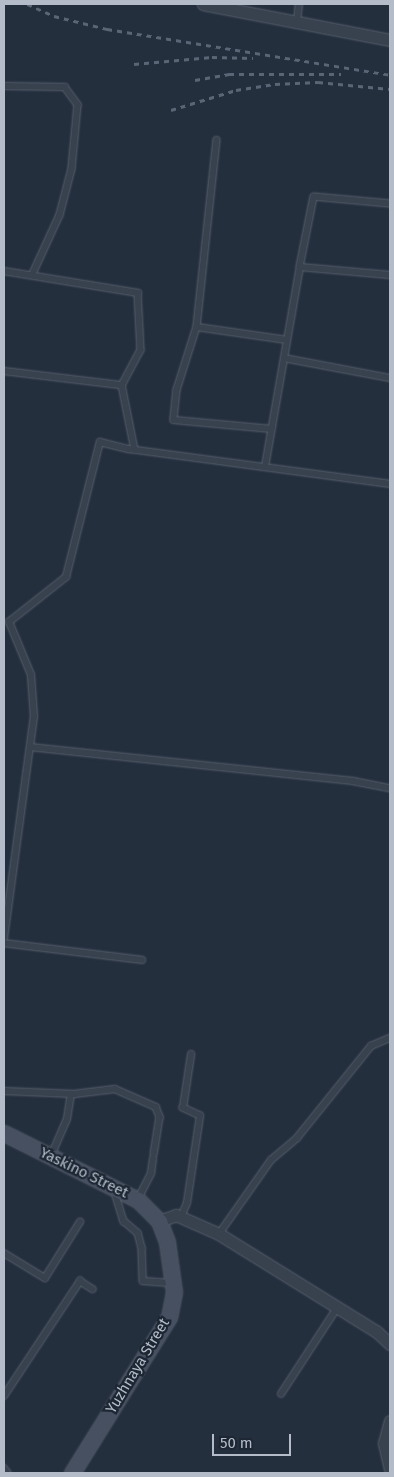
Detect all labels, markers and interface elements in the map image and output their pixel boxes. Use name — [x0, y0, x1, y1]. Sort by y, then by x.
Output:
street label: Yaskino Street — [37, 1144, 131, 1202]
street label: Yuzhnaya Street — [102, 1315, 174, 1417]
scale bar — [214, 1424, 293, 1456]
text: 50 m — [220, 1434, 253, 1452]

